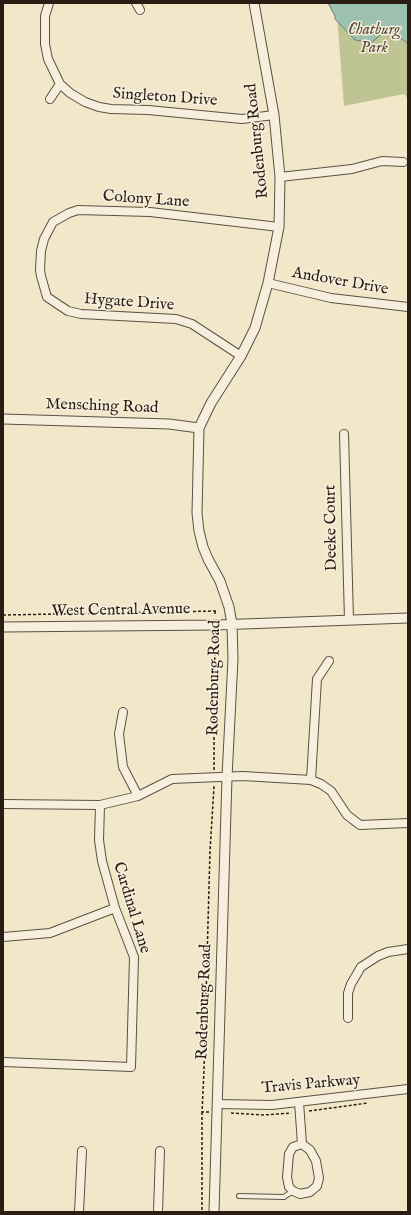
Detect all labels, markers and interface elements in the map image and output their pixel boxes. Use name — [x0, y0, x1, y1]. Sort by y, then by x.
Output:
park label: Chatburg Park — [348, 21, 400, 59]
street label: Rodenburg Road — [242, 82, 274, 200]
street label: Singleton Drive — [112, 85, 218, 111]
street label: Colony Lane — [102, 187, 190, 213]
street label: Andover Drive — [290, 264, 390, 300]
street label: Hygate Drive — [83, 290, 175, 316]
street label: Mensching Road — [45, 395, 159, 419]
street label: Deeke Court — [322, 485, 342, 571]
street label: West Central Avenue — [51, 600, 191, 622]
street label: Rodenburg Road — [204, 620, 226, 736]
street label: Cardinal Lane — [108, 860, 154, 956]
street label: Rodenburg Road — [193, 944, 217, 1060]
street label: Travis Parkway — [261, 1071, 361, 1099]

